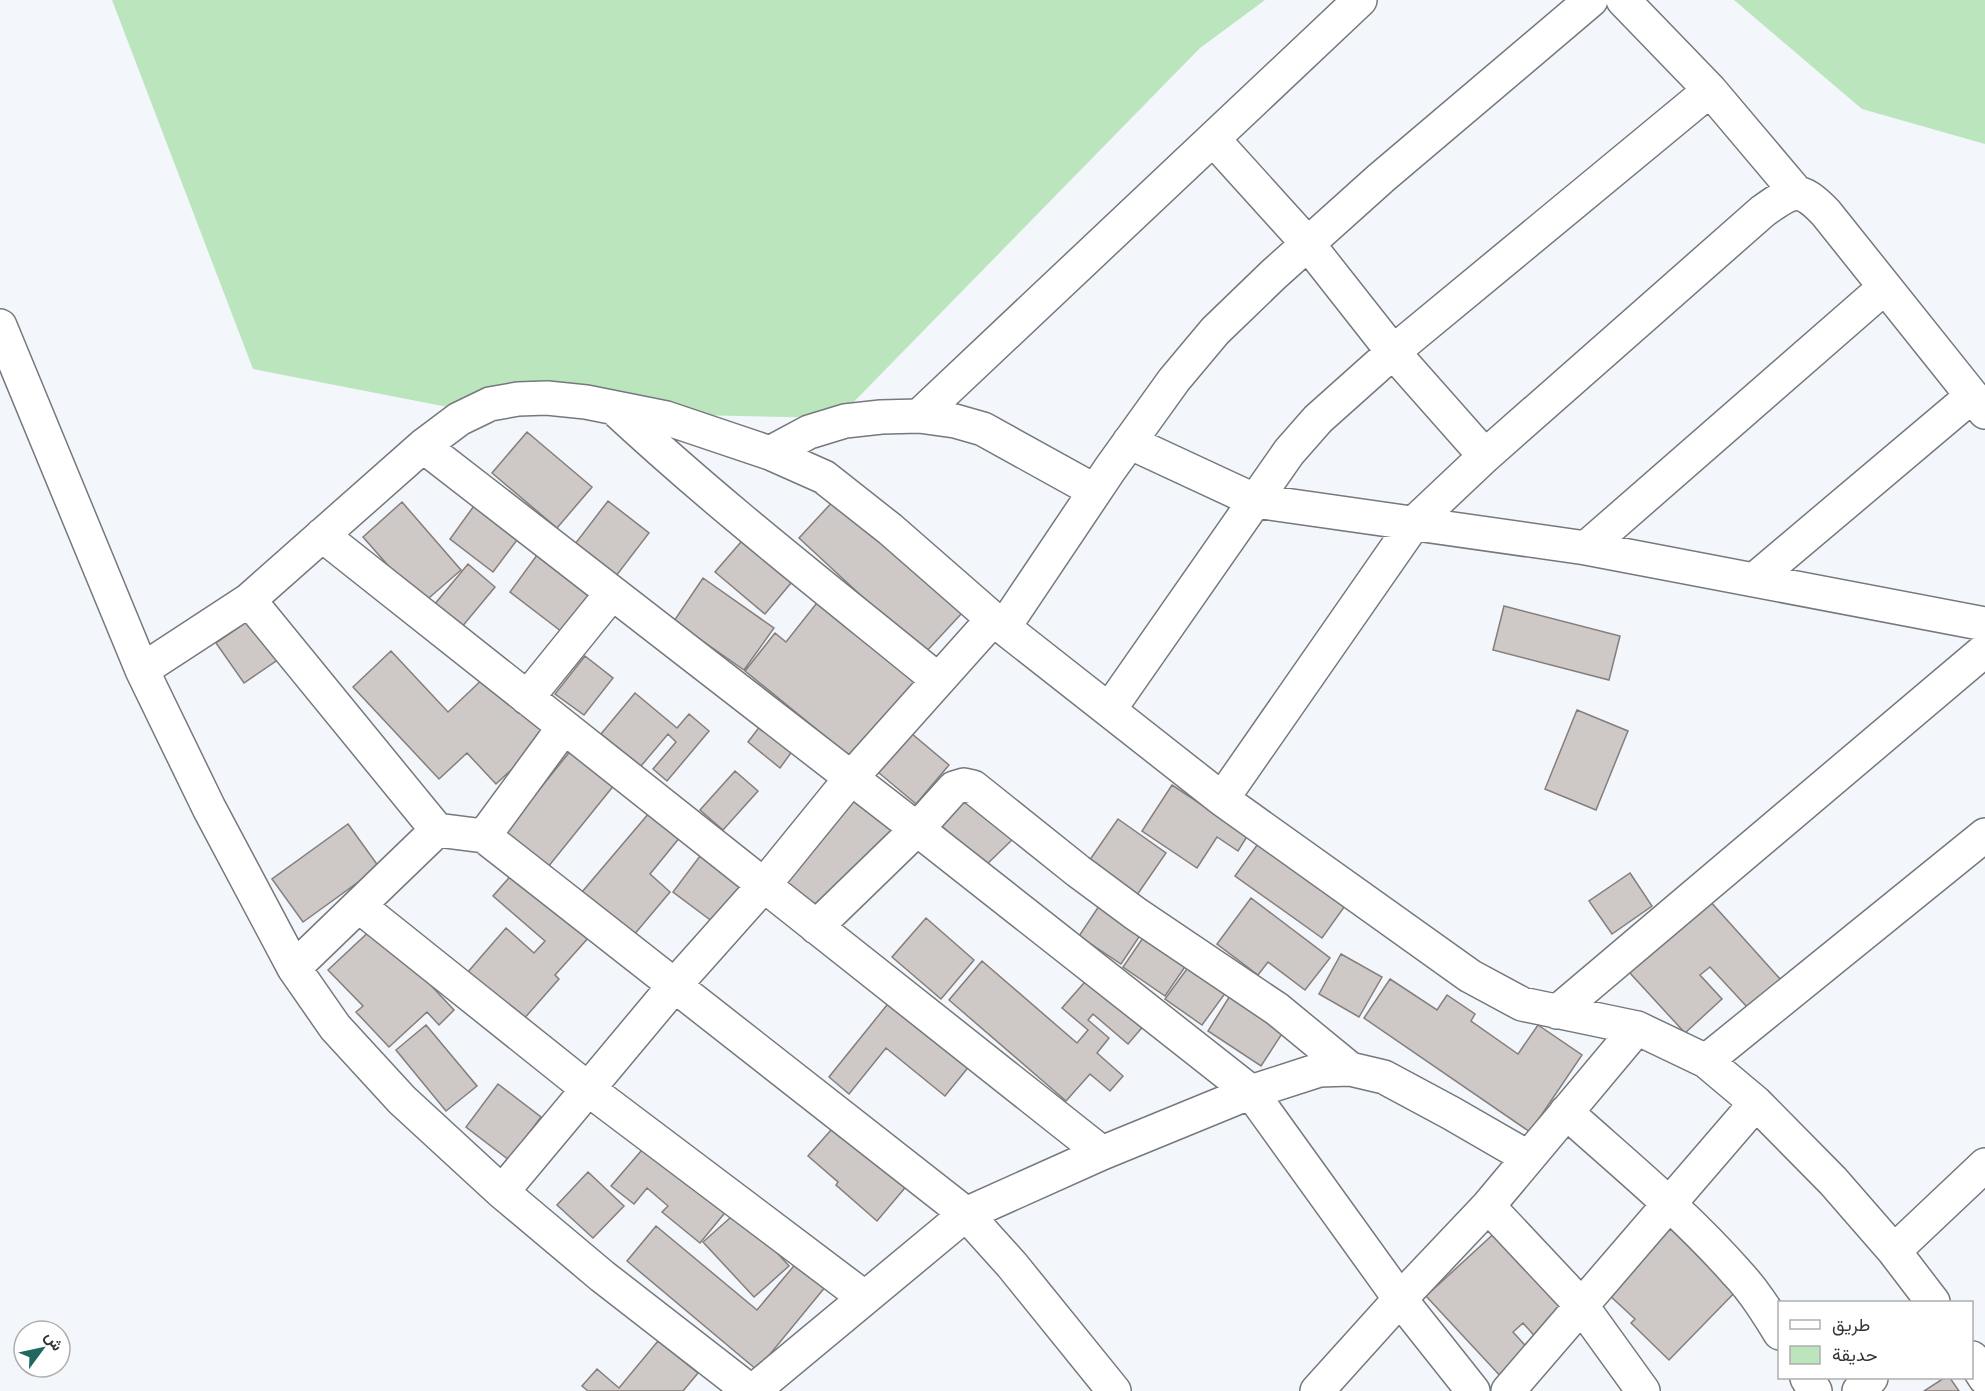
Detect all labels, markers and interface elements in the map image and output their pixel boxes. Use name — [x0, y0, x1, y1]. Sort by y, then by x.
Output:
legend — [1778, 1301, 1973, 1379]
text: طريق — [1832, 1314, 1870, 1336]
north arrow — [12, 1319, 72, 1379]
text: ش — [40, 1328, 67, 1355]
text: حديقة — [1832, 1344, 1878, 1366]

